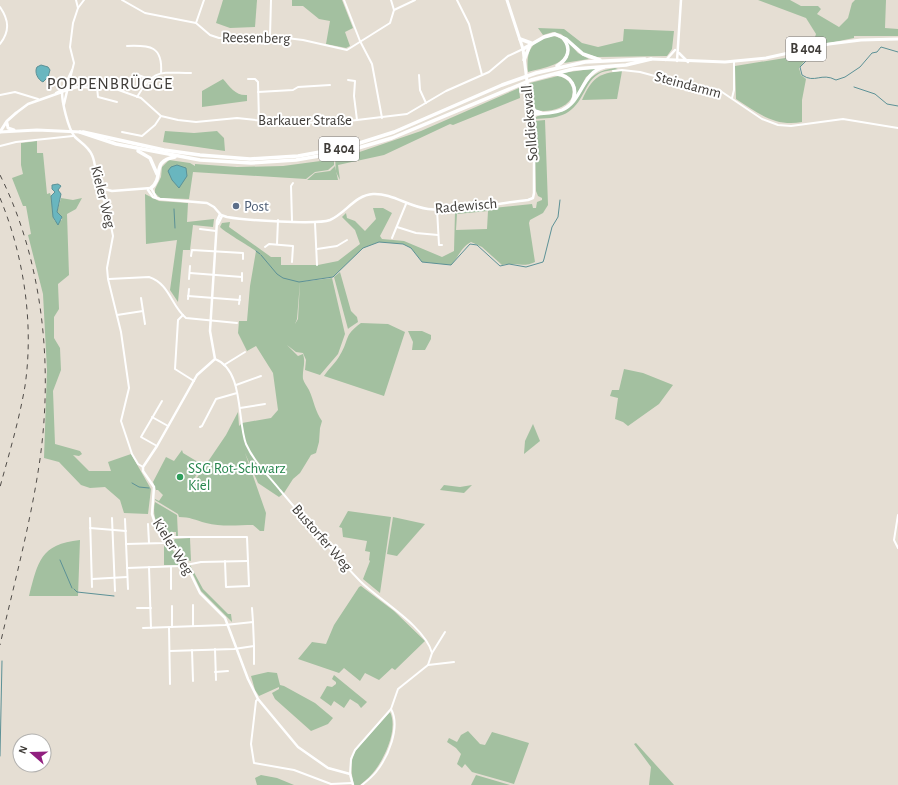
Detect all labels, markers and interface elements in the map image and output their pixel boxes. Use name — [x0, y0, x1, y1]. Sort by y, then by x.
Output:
street label: Reesenberg — [222, 30, 291, 46]
road number: B 404 — [786, 37, 826, 61]
street label: Steindamm — [653, 69, 723, 101]
district label: POPPENBRÜGGE — [47, 74, 173, 92]
street label: Solldiekswall — [519, 84, 541, 162]
street label: Barkauer Straße — [258, 113, 352, 128]
road number: B 404 — [319, 137, 359, 161]
street label: Kieler Weg — [88, 164, 118, 230]
street label: Radewisch — [434, 196, 498, 216]
place label: Post — [244, 199, 269, 214]
marker: Post — [231, 201, 241, 211]
place label: SSG Rot-Schwarz Kiel — [188, 461, 286, 493]
marker: SSG Rot-Schwarz Kiel — [175, 472, 185, 482]
street label: Bustorfer Weg — [289, 502, 355, 575]
street label: Kieler Weg — [150, 516, 197, 578]
north arrow — [12, 733, 52, 773]
text: N — [17, 744, 30, 755]

